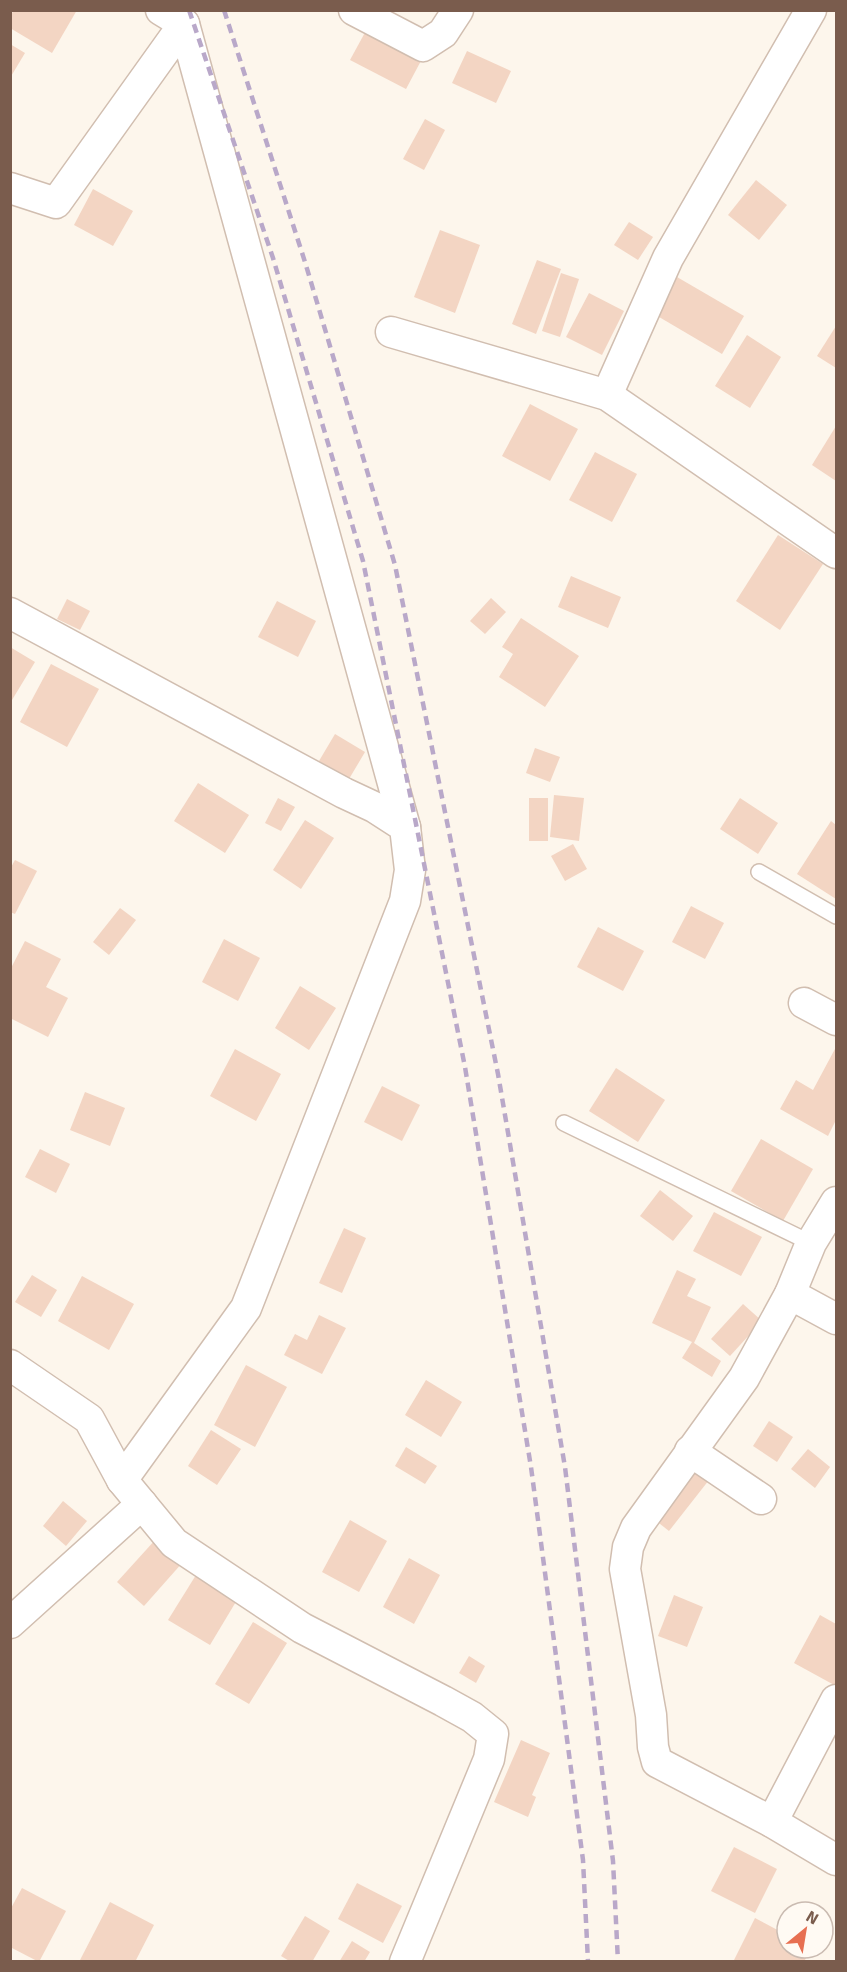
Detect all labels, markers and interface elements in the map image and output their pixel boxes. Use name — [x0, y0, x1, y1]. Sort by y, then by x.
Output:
north arrow — [775, 1900, 835, 1960]
text: N — [802, 1906, 822, 1929]

